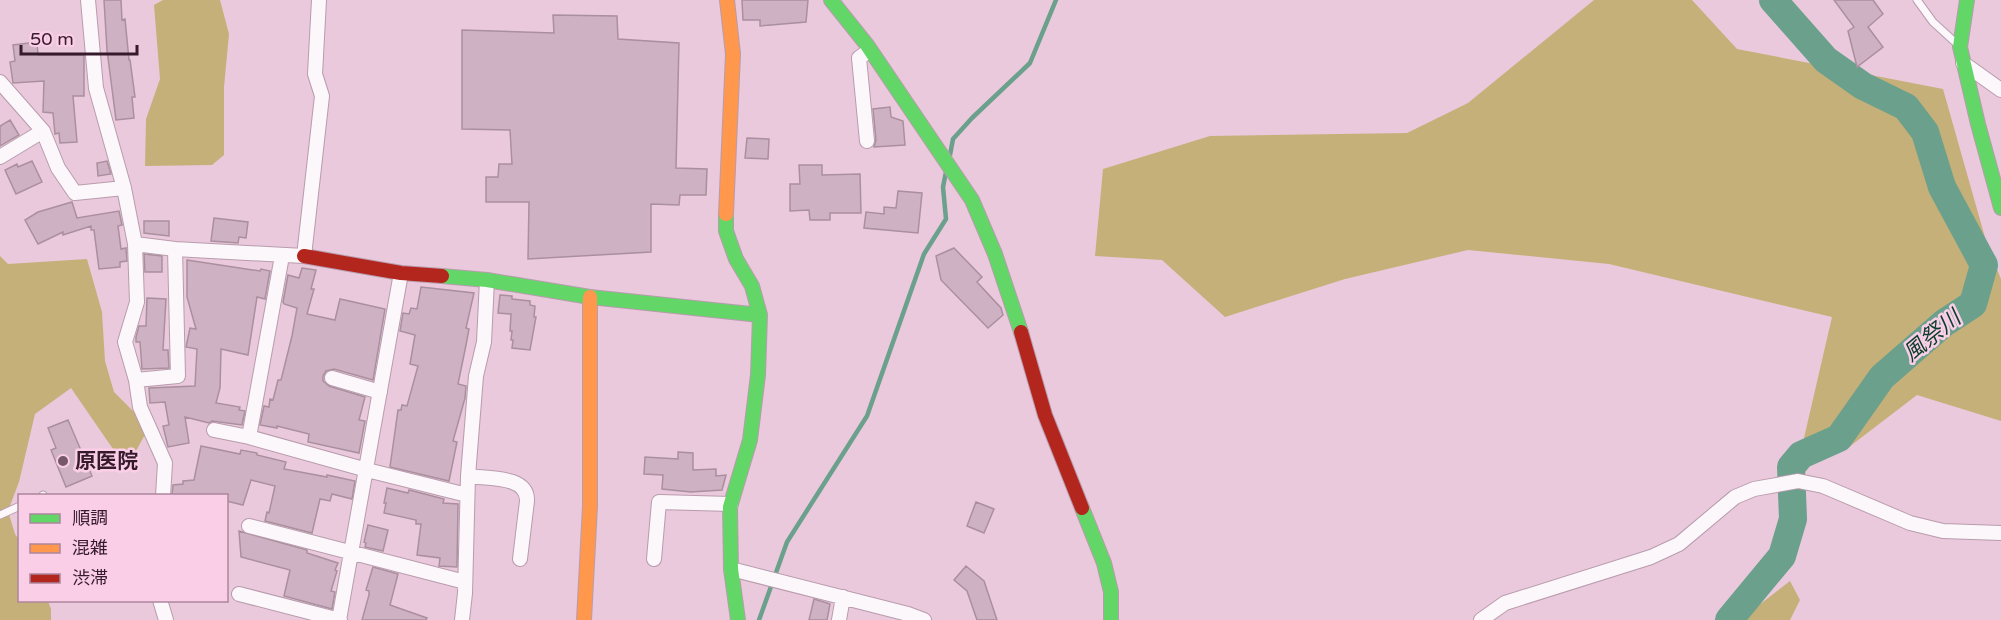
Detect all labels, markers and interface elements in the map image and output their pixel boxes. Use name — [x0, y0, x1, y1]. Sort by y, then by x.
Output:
scale bar — [21, 18, 136, 56]
text: 50 m — [30, 28, 74, 50]
water label: 風祭川 — [1898, 304, 1967, 367]
place label: 原医院 — [75, 449, 138, 474]
marker: 原医院 — [56, 454, 70, 468]
legend — [18, 494, 228, 602]
text: 順調 — [72, 507, 108, 529]
text: 混雑 — [72, 537, 108, 559]
text: 渋滞 — [72, 567, 108, 589]

